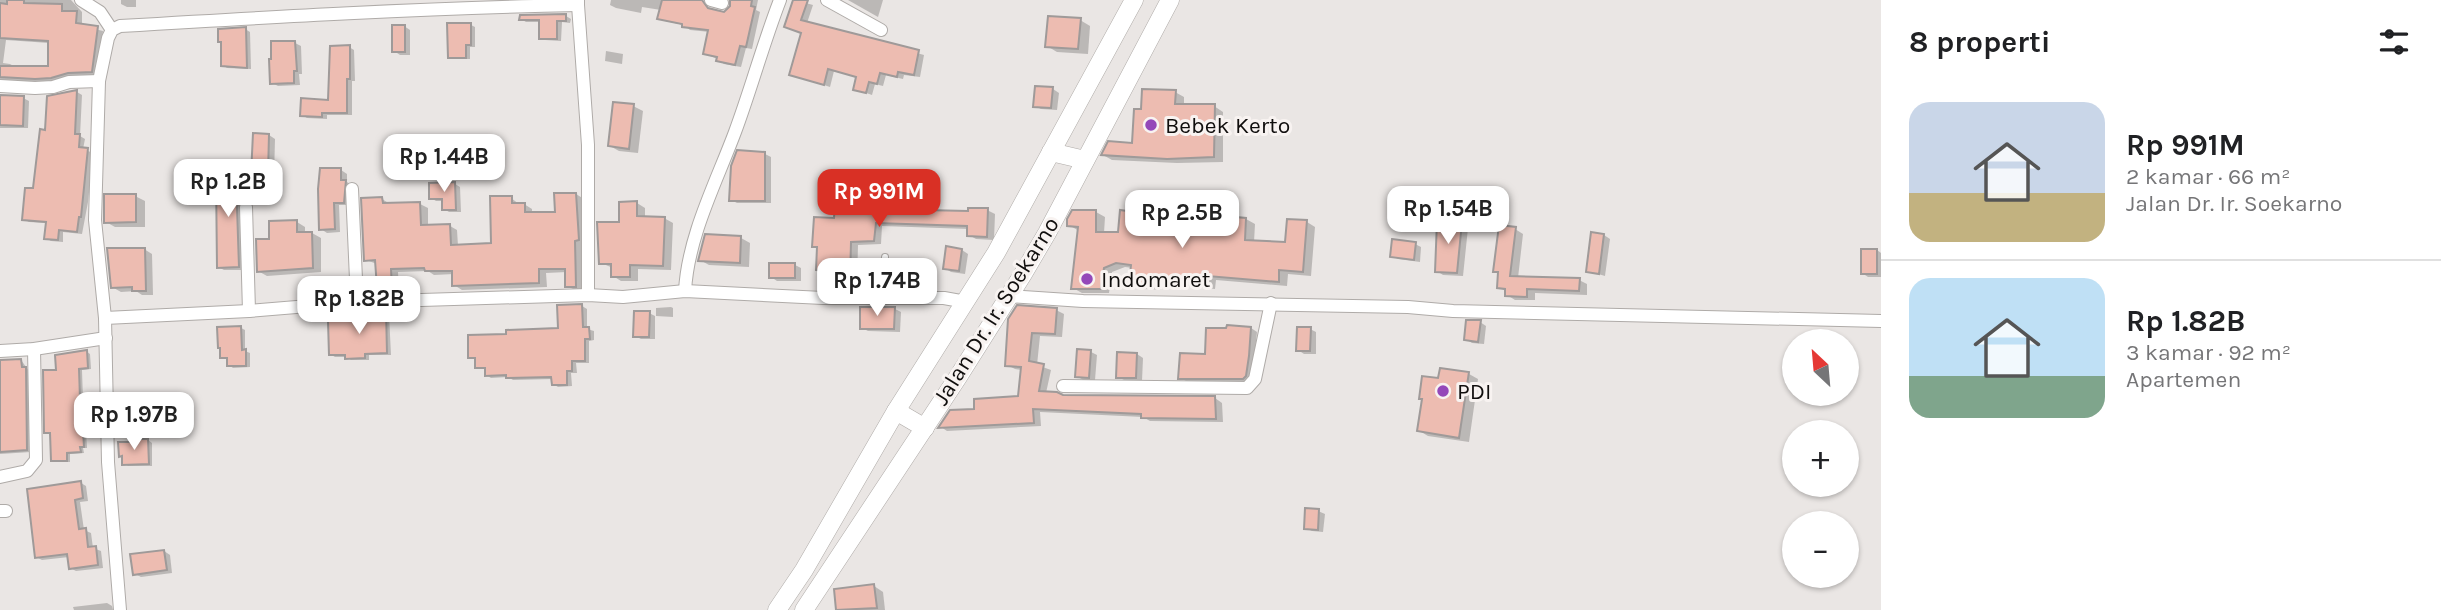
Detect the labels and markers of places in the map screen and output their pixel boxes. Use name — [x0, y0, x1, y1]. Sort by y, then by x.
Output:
place label: Bebek Kerto — [1165, 112, 1290, 139]
marker: Bebek Kerto — [1143, 117, 1159, 133]
pin: Rp 1.44B — [372, 134, 516, 194]
pin: Rp 1.2B — [163, 160, 293, 219]
pin: Rp 991M — [814, 170, 944, 229]
pin: Rp 1.54B — [1376, 187, 1520, 246]
pin: Rp 2.5B — [1117, 190, 1247, 250]
pin: Rp 1.74B — [805, 258, 949, 318]
place label: Indomaret — [1101, 266, 1211, 293]
marker: Indomaret — [1079, 271, 1095, 287]
pin: Rp 1.82B — [287, 276, 431, 336]
place label: PDI — [1457, 378, 1491, 405]
marker: PDI — [1435, 383, 1451, 399]
pin: Rp 1.97B — [62, 392, 206, 452]

